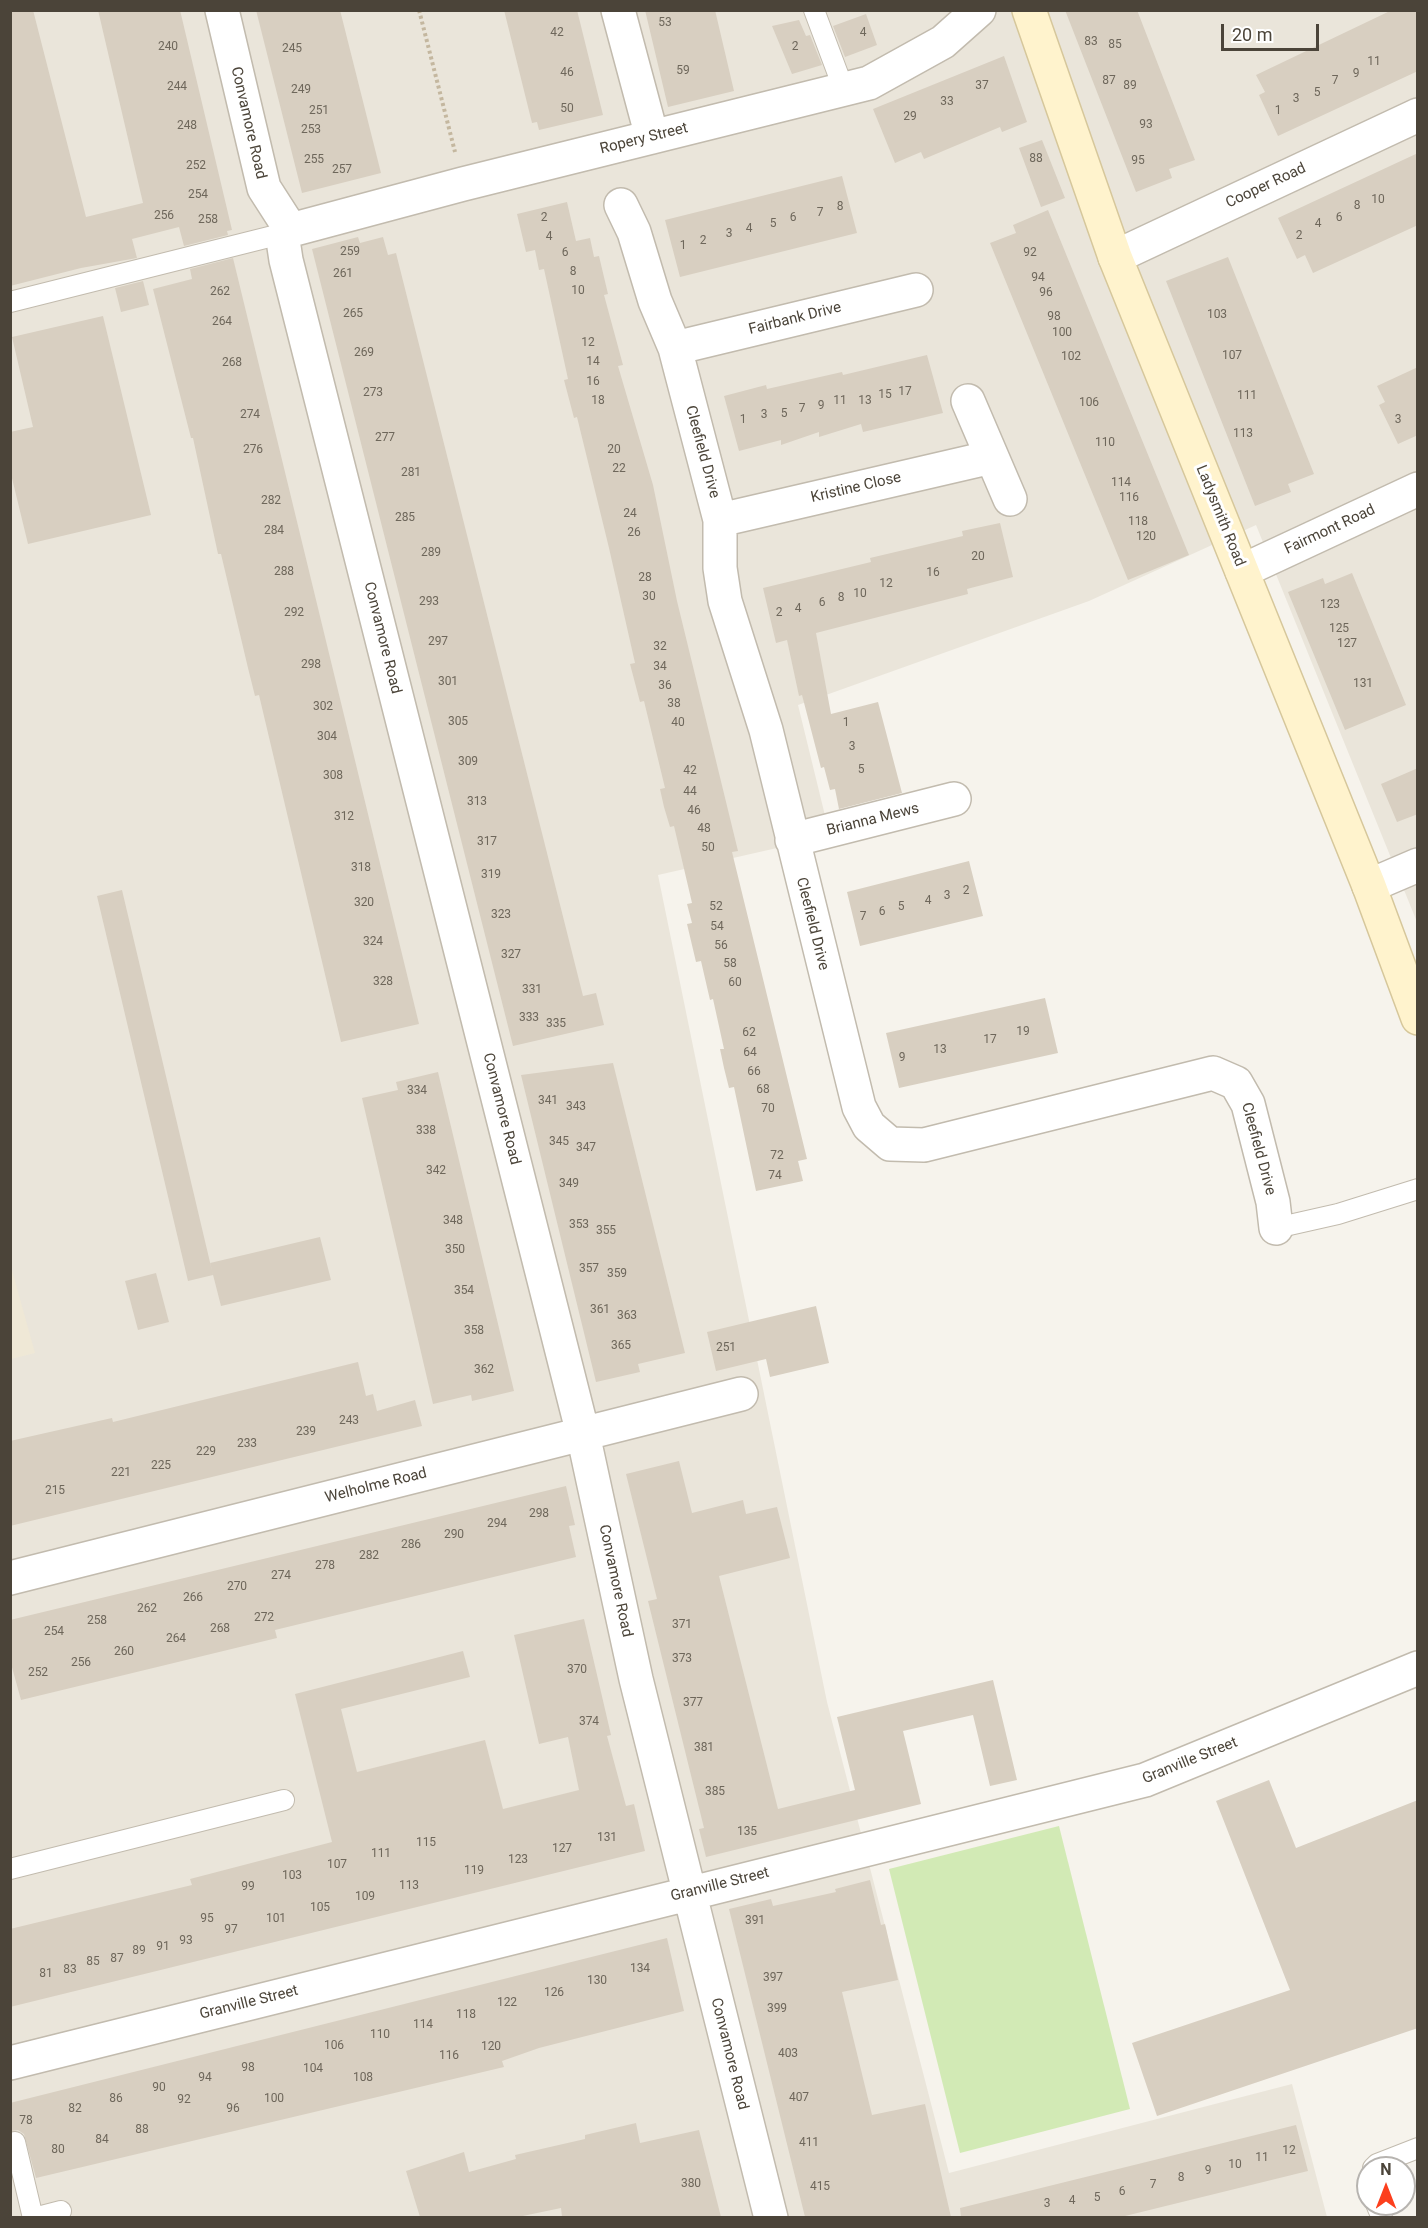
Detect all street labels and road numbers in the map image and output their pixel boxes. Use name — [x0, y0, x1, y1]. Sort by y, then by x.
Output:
street label: Convamore Road — [226, 65, 270, 181]
street label: Ropery Street — [598, 119, 690, 159]
street label: Cooper Road — [1223, 160, 1309, 212]
street label: Fairbank Drive — [747, 299, 843, 339]
street label: Cleefield Drive — [681, 404, 723, 500]
street label: Ladysmith Road — [1191, 463, 1249, 569]
street label: Kristine Close — [809, 469, 903, 507]
street label: Fairmont Road — [1282, 501, 1378, 559]
street label: Convamore Road — [359, 580, 405, 696]
street label: Brianna Mews — [825, 800, 921, 840]
street label: Cleefield Drive — [792, 876, 832, 972]
street label: Convamore Road — [478, 1051, 524, 1167]
street label: Cleefield Drive — [1237, 1101, 1279, 1197]
street label: Welholme Road — [323, 1465, 429, 1507]
street label: Convamore Road — [594, 1523, 636, 1639]
street label: Granville Street — [1140, 1734, 1240, 1788]
street label: Granville Street — [669, 1864, 771, 1906]
street label: Granville Street — [198, 1982, 300, 2024]
street label: Convamore Road — [706, 1996, 752, 2112]

